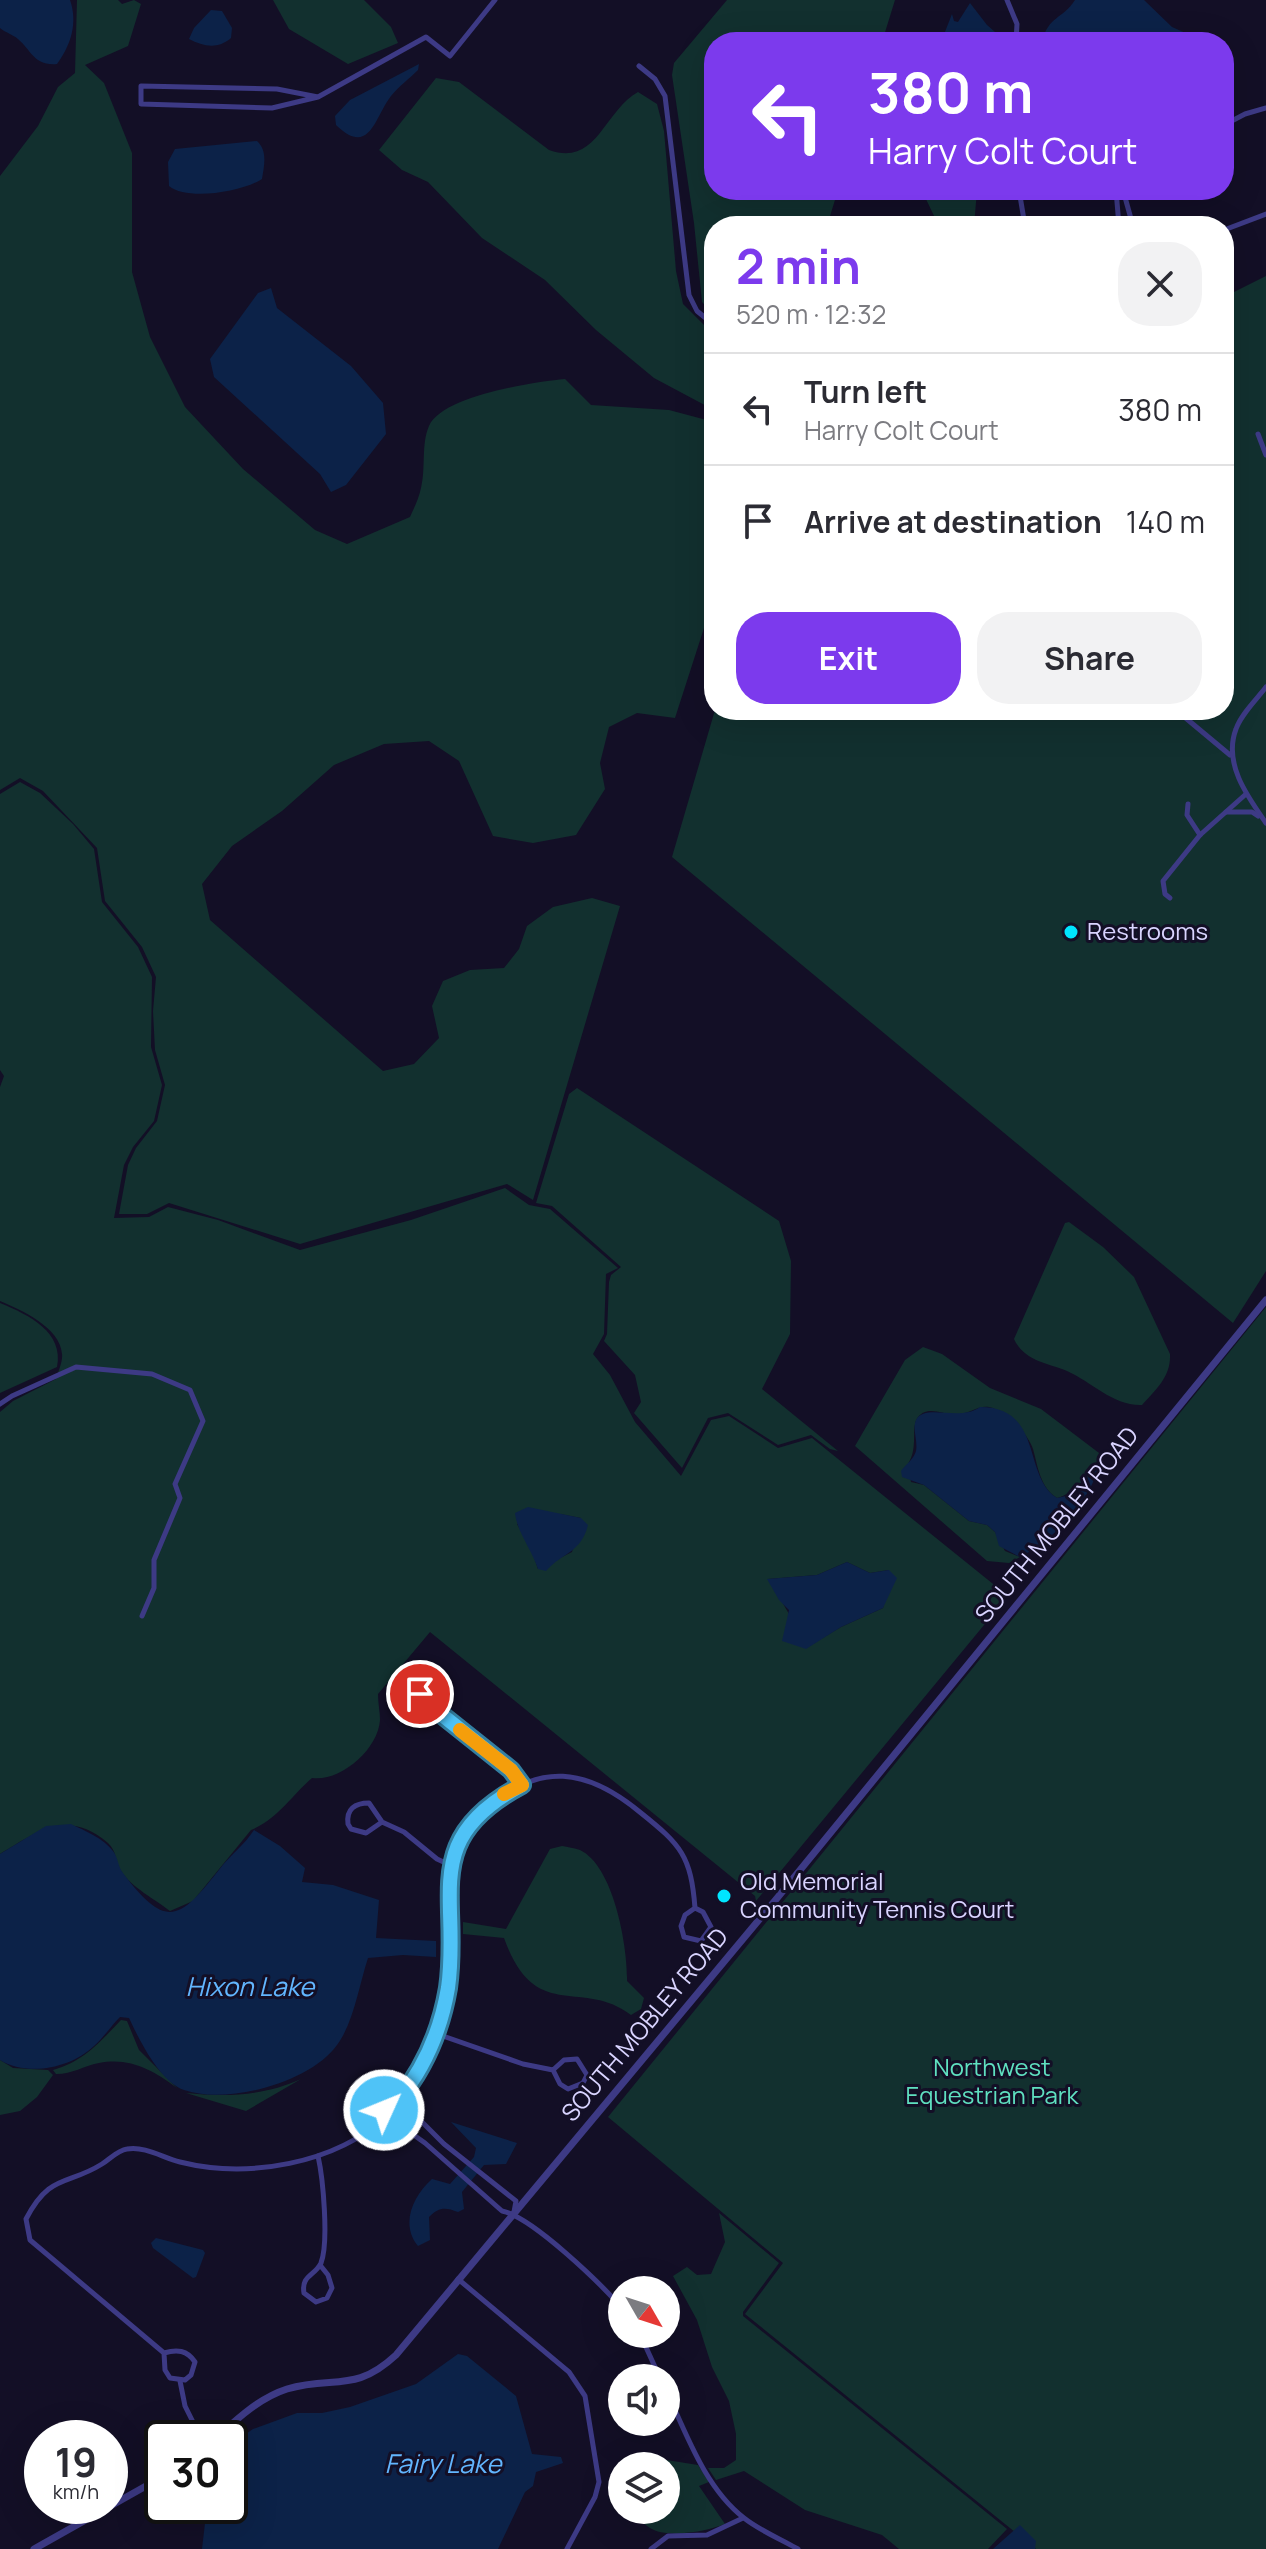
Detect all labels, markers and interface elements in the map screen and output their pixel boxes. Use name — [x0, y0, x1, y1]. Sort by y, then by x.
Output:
text: 380 m — [868, 53, 1033, 130]
icon: left — [736, 64, 840, 168]
text: Harry Colt Court — [868, 126, 1137, 175]
text: 2 min — [736, 233, 861, 298]
button: close — [1118, 242, 1202, 326]
text: 520 m · 12:32 — [736, 296, 886, 332]
text: Turn left — [804, 371, 927, 412]
icon: left — [736, 387, 780, 431]
text: 380 m — [1118, 389, 1202, 430]
text: Harry Colt Court — [804, 412, 999, 448]
icon: arrive — [736, 499, 780, 543]
text: Arrive at destination — [804, 501, 1102, 542]
text: 140 m — [1126, 501, 1205, 542]
button: Exit — [736, 612, 961, 704]
button: Share — [977, 612, 1202, 704]
place label: Restrooms — [1087, 914, 1208, 947]
marker: Restrooms — [1062, 923, 1080, 941]
street label: SOUTH MOBLEY ROAD — [966, 1419, 1145, 1629]
pin — [386, 1660, 454, 1728]
icon: arrive — [398, 1672, 442, 1716]
place label: Old Memorial Community Tennis Court — [740, 1864, 1014, 1925]
marker: Old Memorial Community Tennis Court — [715, 1887, 733, 1905]
street label: SOUTH MOBLEY ROAD — [553, 1920, 735, 2128]
water label: Hixon Lake — [186, 1968, 316, 2004]
park label: Northwest Equestrian Park — [906, 2050, 1080, 2111]
position arrow — [342, 2068, 426, 2152]
north arrow — [608, 2276, 680, 2348]
map controls — [608, 2276, 680, 2524]
button: sound — [608, 2364, 680, 2436]
speed limit sign: 30 — [144, 2420, 248, 2524]
text: 19 — [55, 2434, 97, 2489]
water label: Fairy Lake — [385, 2445, 503, 2481]
button: layers — [608, 2452, 680, 2524]
text: km/h — [53, 2478, 99, 2505]

